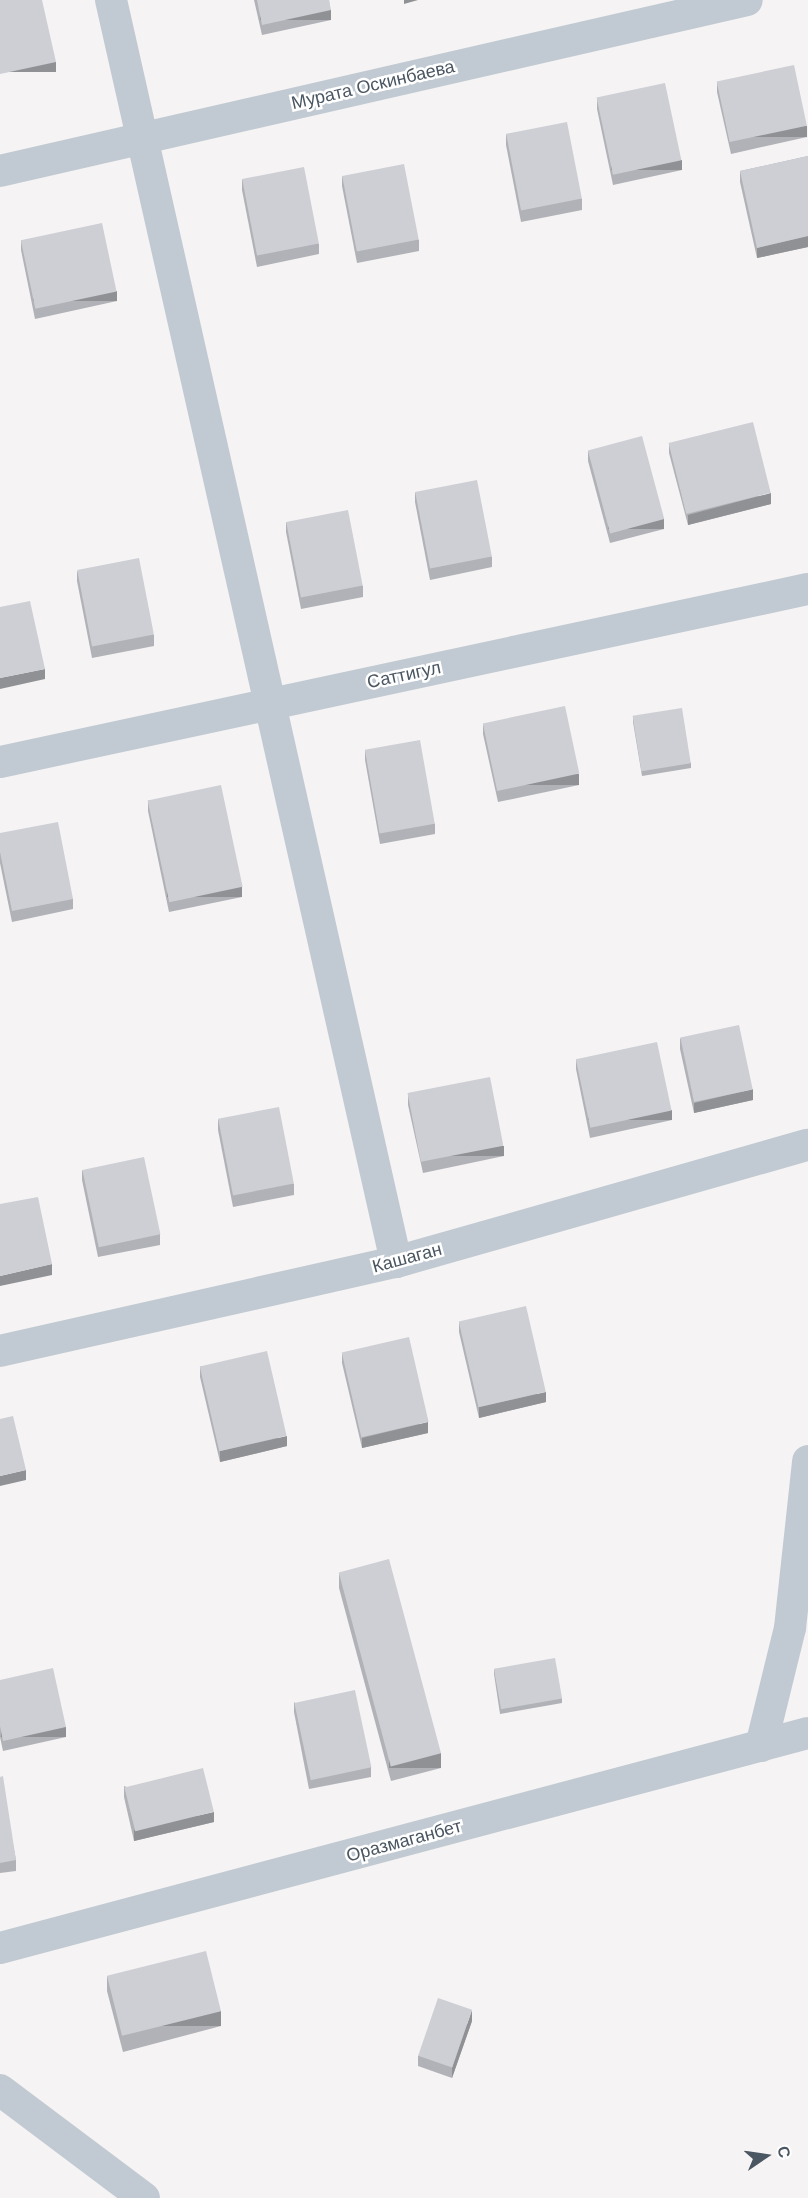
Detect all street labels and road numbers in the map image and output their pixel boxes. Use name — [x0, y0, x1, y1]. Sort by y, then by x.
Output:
street label: Мурата Оскинбаева — [289, 56, 457, 114]
street label: Саттигул — [365, 657, 443, 693]
street label: Кашаган — [370, 1238, 444, 1278]
street label: Оразмаганбет — [344, 1815, 464, 1867]

